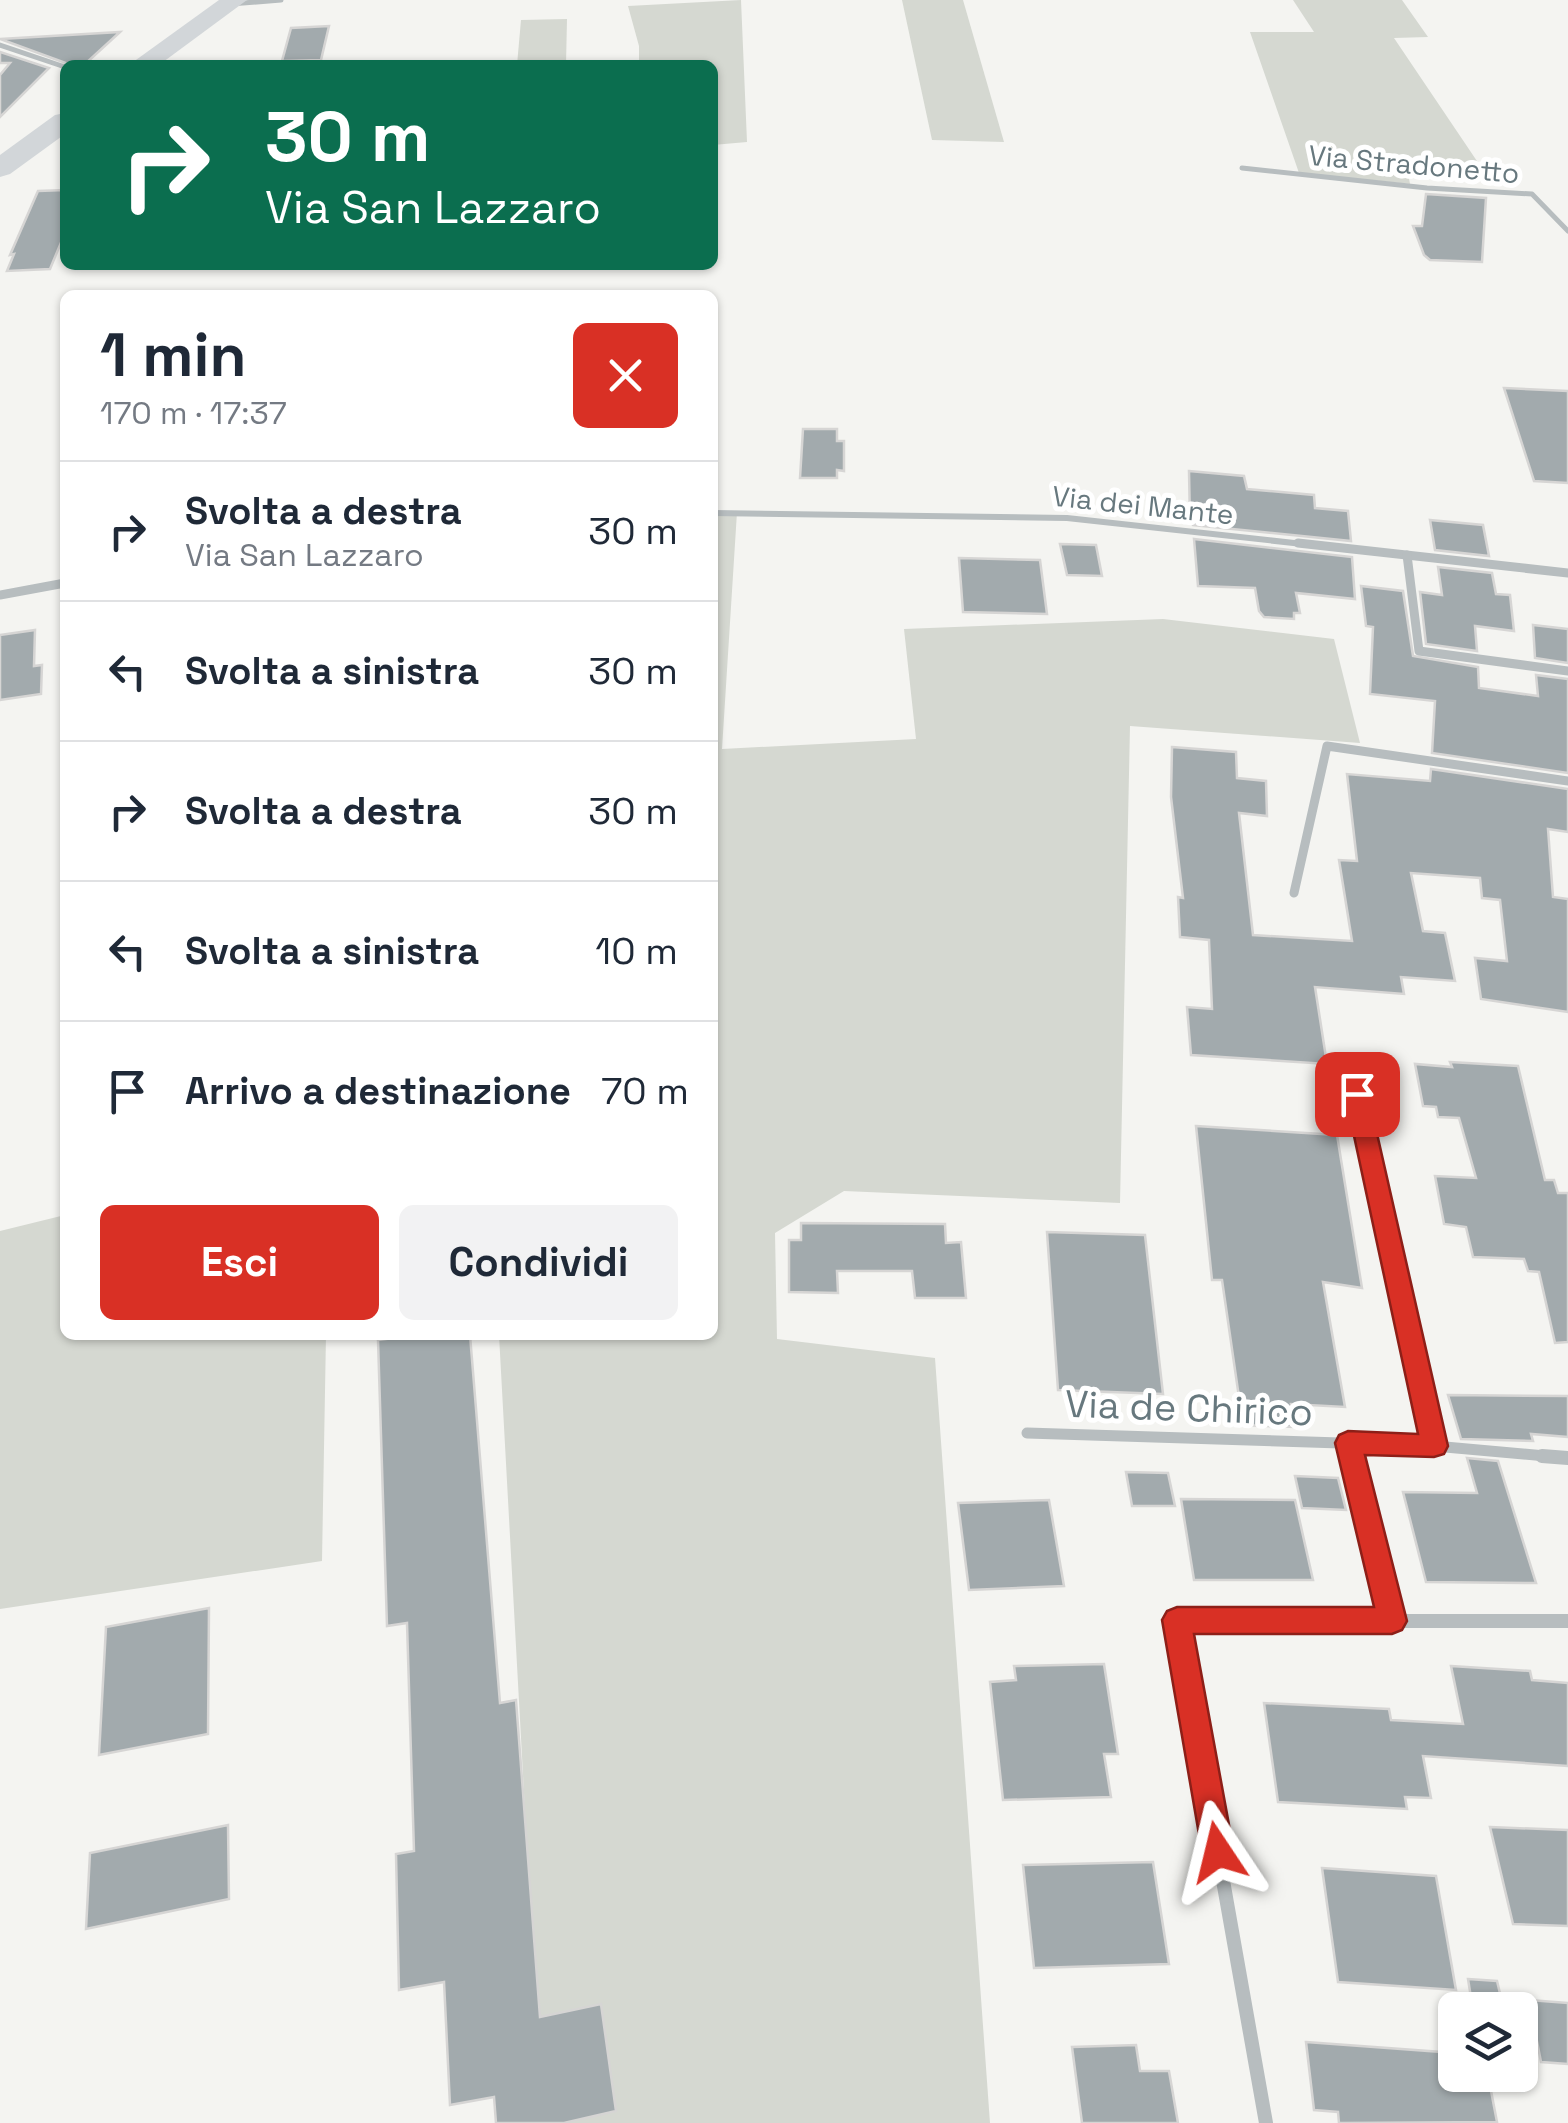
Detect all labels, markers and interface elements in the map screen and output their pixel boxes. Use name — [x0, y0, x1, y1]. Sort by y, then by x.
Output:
text: 30 m — [265, 92, 430, 181]
icon: right — [100, 100, 230, 230]
street label: Via Stradonetto — [1307, 137, 1521, 191]
text: Via San Lazzaro — [265, 179, 601, 236]
text: 1 min — [100, 317, 247, 394]
button: close — [573, 323, 678, 428]
text: 170 m · 17:37 — [100, 393, 287, 433]
street label: Via dei Mante — [1051, 478, 1235, 532]
text: Svolta a destra — [185, 487, 462, 535]
icon: right — [100, 504, 155, 559]
text: 30 m — [588, 507, 678, 555]
text: Via San Lazzaro — [185, 535, 424, 575]
icon: left — [100, 644, 155, 699]
text: Svolta a sinistra — [185, 647, 479, 695]
text: 30 m — [588, 647, 678, 695]
icon: right — [100, 784, 155, 839]
text: Svolta a destra — [185, 787, 462, 835]
text: 30 m — [588, 787, 678, 835]
icon: left — [100, 924, 155, 979]
text: Svolta a sinistra — [185, 927, 479, 975]
text: 10 m — [595, 927, 678, 975]
pin — [1315, 1052, 1400, 1137]
icon: arrive — [100, 1064, 155, 1119]
text: Arrivo a destinazione — [185, 1067, 571, 1115]
text: 70 m — [601, 1067, 689, 1115]
icon: arrive — [1330, 1067, 1385, 1122]
button: Esci — [100, 1205, 379, 1320]
button: Condividi — [399, 1205, 678, 1320]
street label: Via de Chirico — [1064, 1380, 1314, 1436]
position arrow — [1166, 1800, 1270, 1904]
map controls — [1438, 1992, 1538, 2092]
button: layers — [1438, 1992, 1538, 2092]

